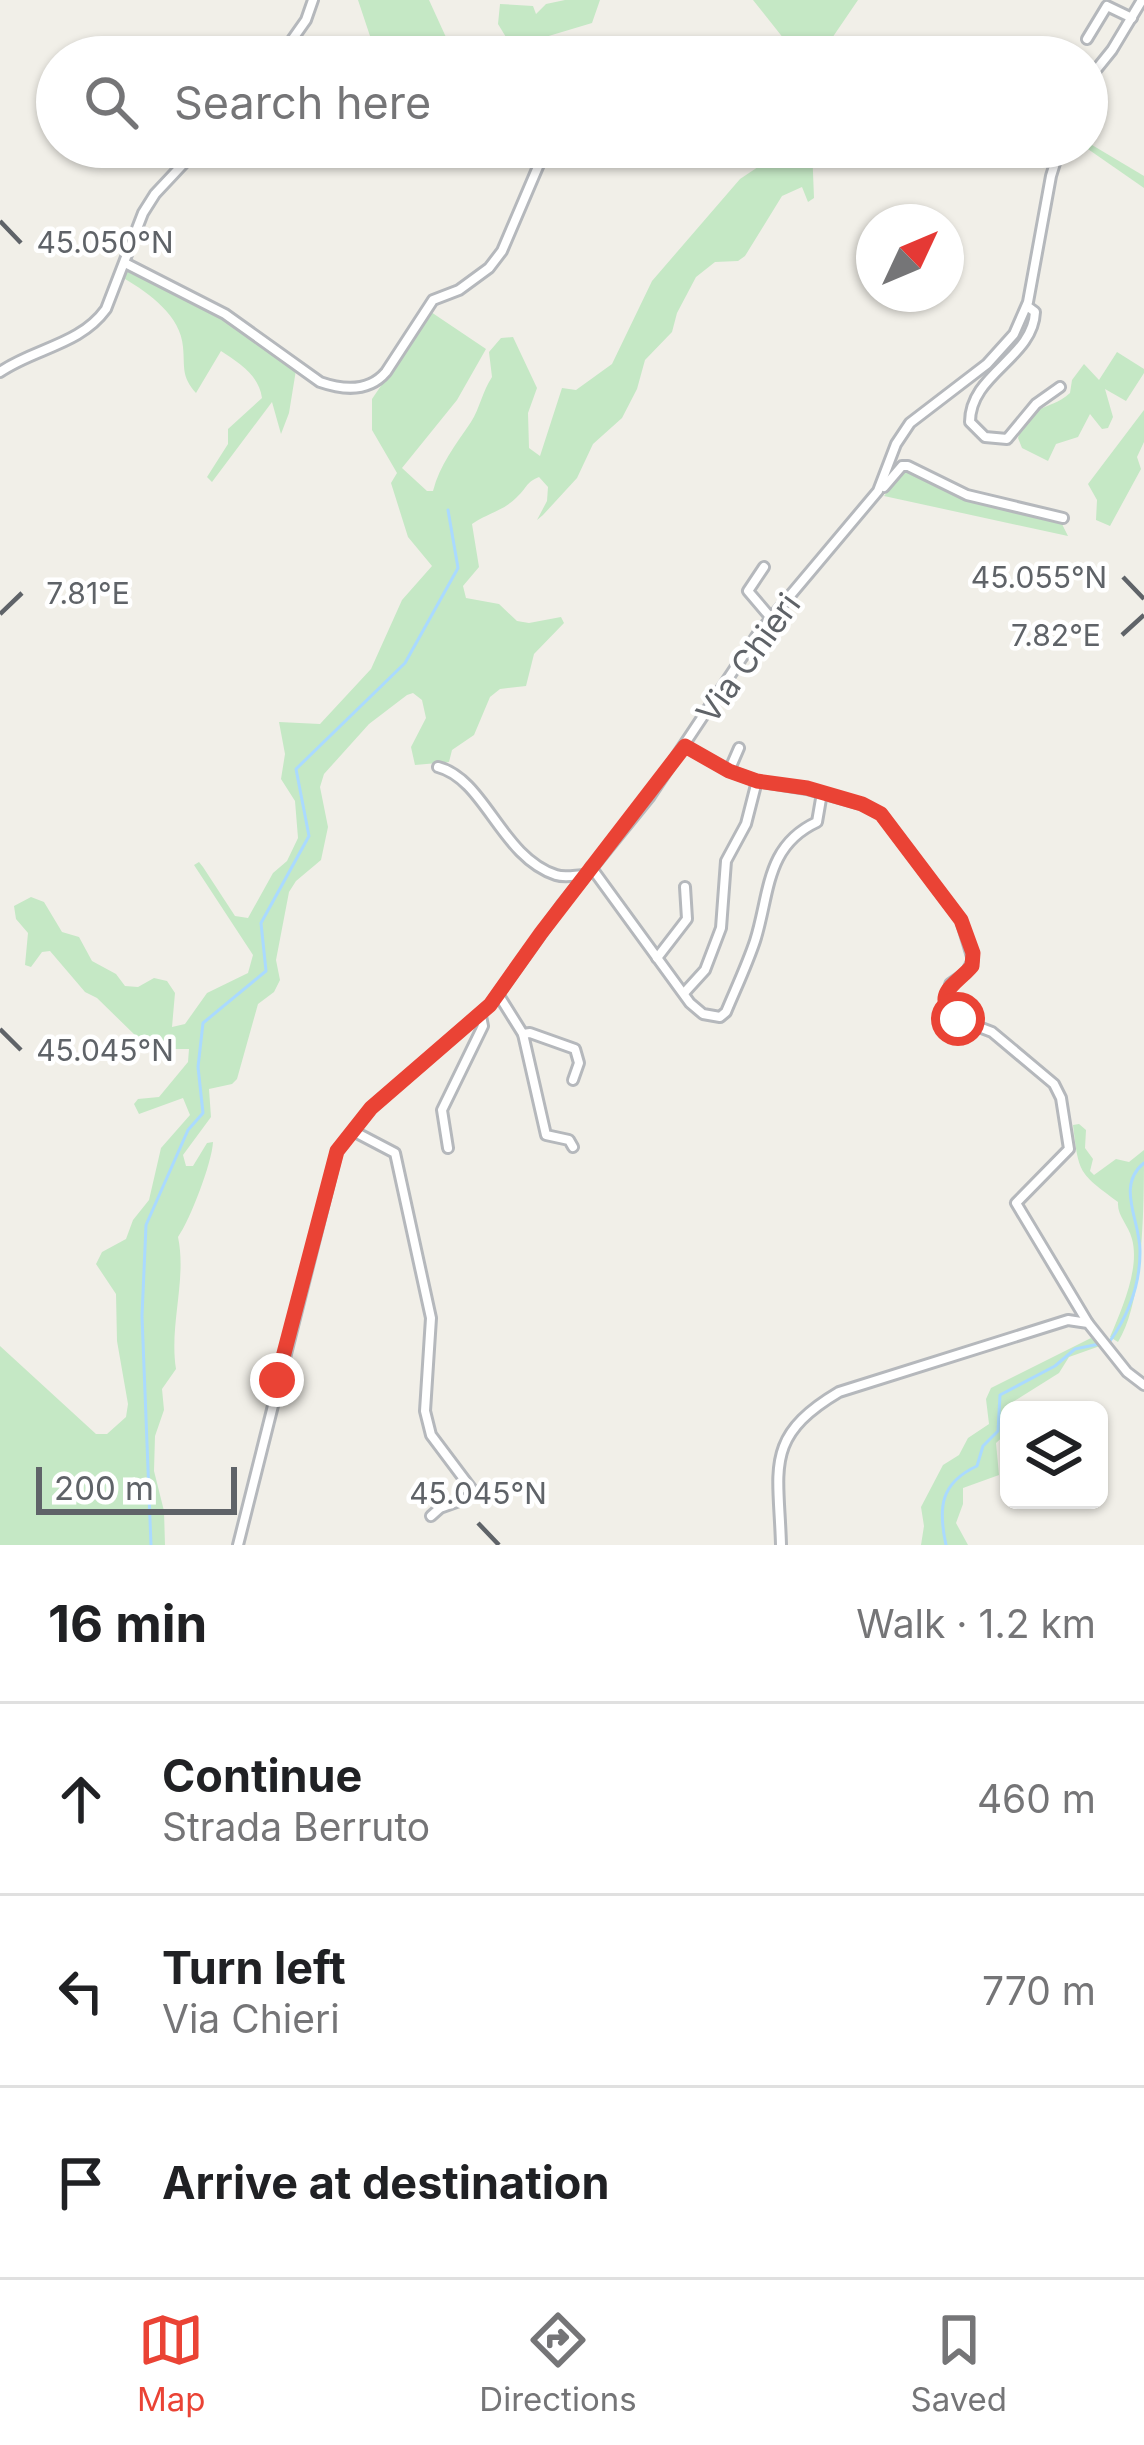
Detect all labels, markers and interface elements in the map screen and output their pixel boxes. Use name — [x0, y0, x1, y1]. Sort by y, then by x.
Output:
search box — [36, 36, 1108, 168]
icon: search — [78, 69, 144, 135]
text: Search here — [174, 75, 431, 130]
north arrow — [856, 204, 964, 312]
text: 45.050°N — [36, 224, 174, 260]
text: 45.055°N — [971, 559, 1107, 595]
text: 7.81°E — [46, 575, 130, 611]
street label: Via Chieri — [688, 585, 808, 731]
text: 7.82°E — [1011, 617, 1101, 653]
route start — [931, 992, 985, 1046]
text: 45.045°N — [36, 1032, 174, 1068]
route end — [250, 1353, 304, 1407]
map controls — [1000, 1401, 1108, 1509]
button: layers — [1000, 1401, 1108, 1509]
scale bar — [36, 1461, 237, 1514]
text: 200 m — [54, 1468, 154, 1508]
text: 45.045°N — [409, 1475, 547, 1511]
text: 16 min — [48, 1593, 207, 1654]
text: Walk · 1.2 km — [856, 1600, 1096, 1647]
text: Continue — [162, 1748, 362, 1803]
icon: ahead — [48, 1766, 114, 1832]
text: 460 m — [977, 1775, 1096, 1822]
text: Strada Berruto — [162, 1803, 430, 1850]
text: Turn left — [162, 1940, 346, 1995]
icon: left — [48, 1958, 114, 2024]
text: 770 m — [982, 1967, 1096, 2014]
text: Via Chieri — [162, 1995, 340, 2042]
icon: arrive — [48, 2150, 114, 2216]
text: Arrive at destination — [162, 2155, 609, 2210]
tab: Map — [137, 2307, 205, 2419]
tab: Directions — [479, 2307, 637, 2419]
tab: Saved — [910, 2307, 1007, 2419]

